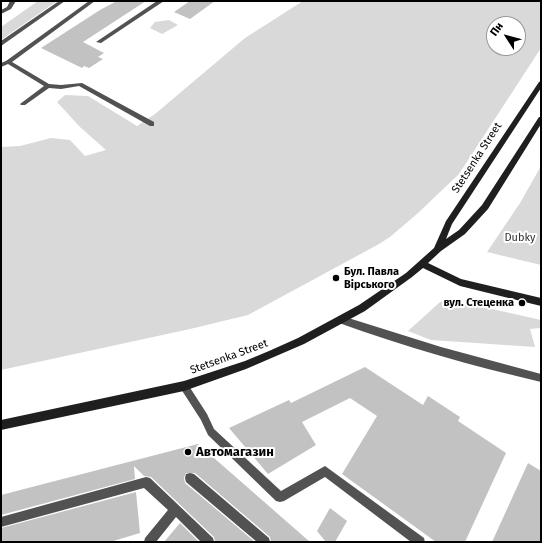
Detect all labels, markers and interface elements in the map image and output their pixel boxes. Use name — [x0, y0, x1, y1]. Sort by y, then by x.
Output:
north arrow — [486, 16, 526, 56]
text: Пн — [487, 20, 506, 39]
street label: Stetsenka Street — [449, 120, 505, 196]
park label: Dubky — [504, 231, 536, 245]
place label: Бул. Павла Вірського — [344, 265, 399, 291]
marker: Бул. Павла Вірського — [331, 273, 341, 283]
place label: вул. Стеценка — [443, 296, 514, 310]
marker: вул. Стеценка — [517, 298, 527, 308]
street label: Stetsenka Street — [188, 337, 270, 377]
place label: Автомагазин — [196, 444, 274, 460]
marker: Автомагазин — [183, 447, 193, 457]

